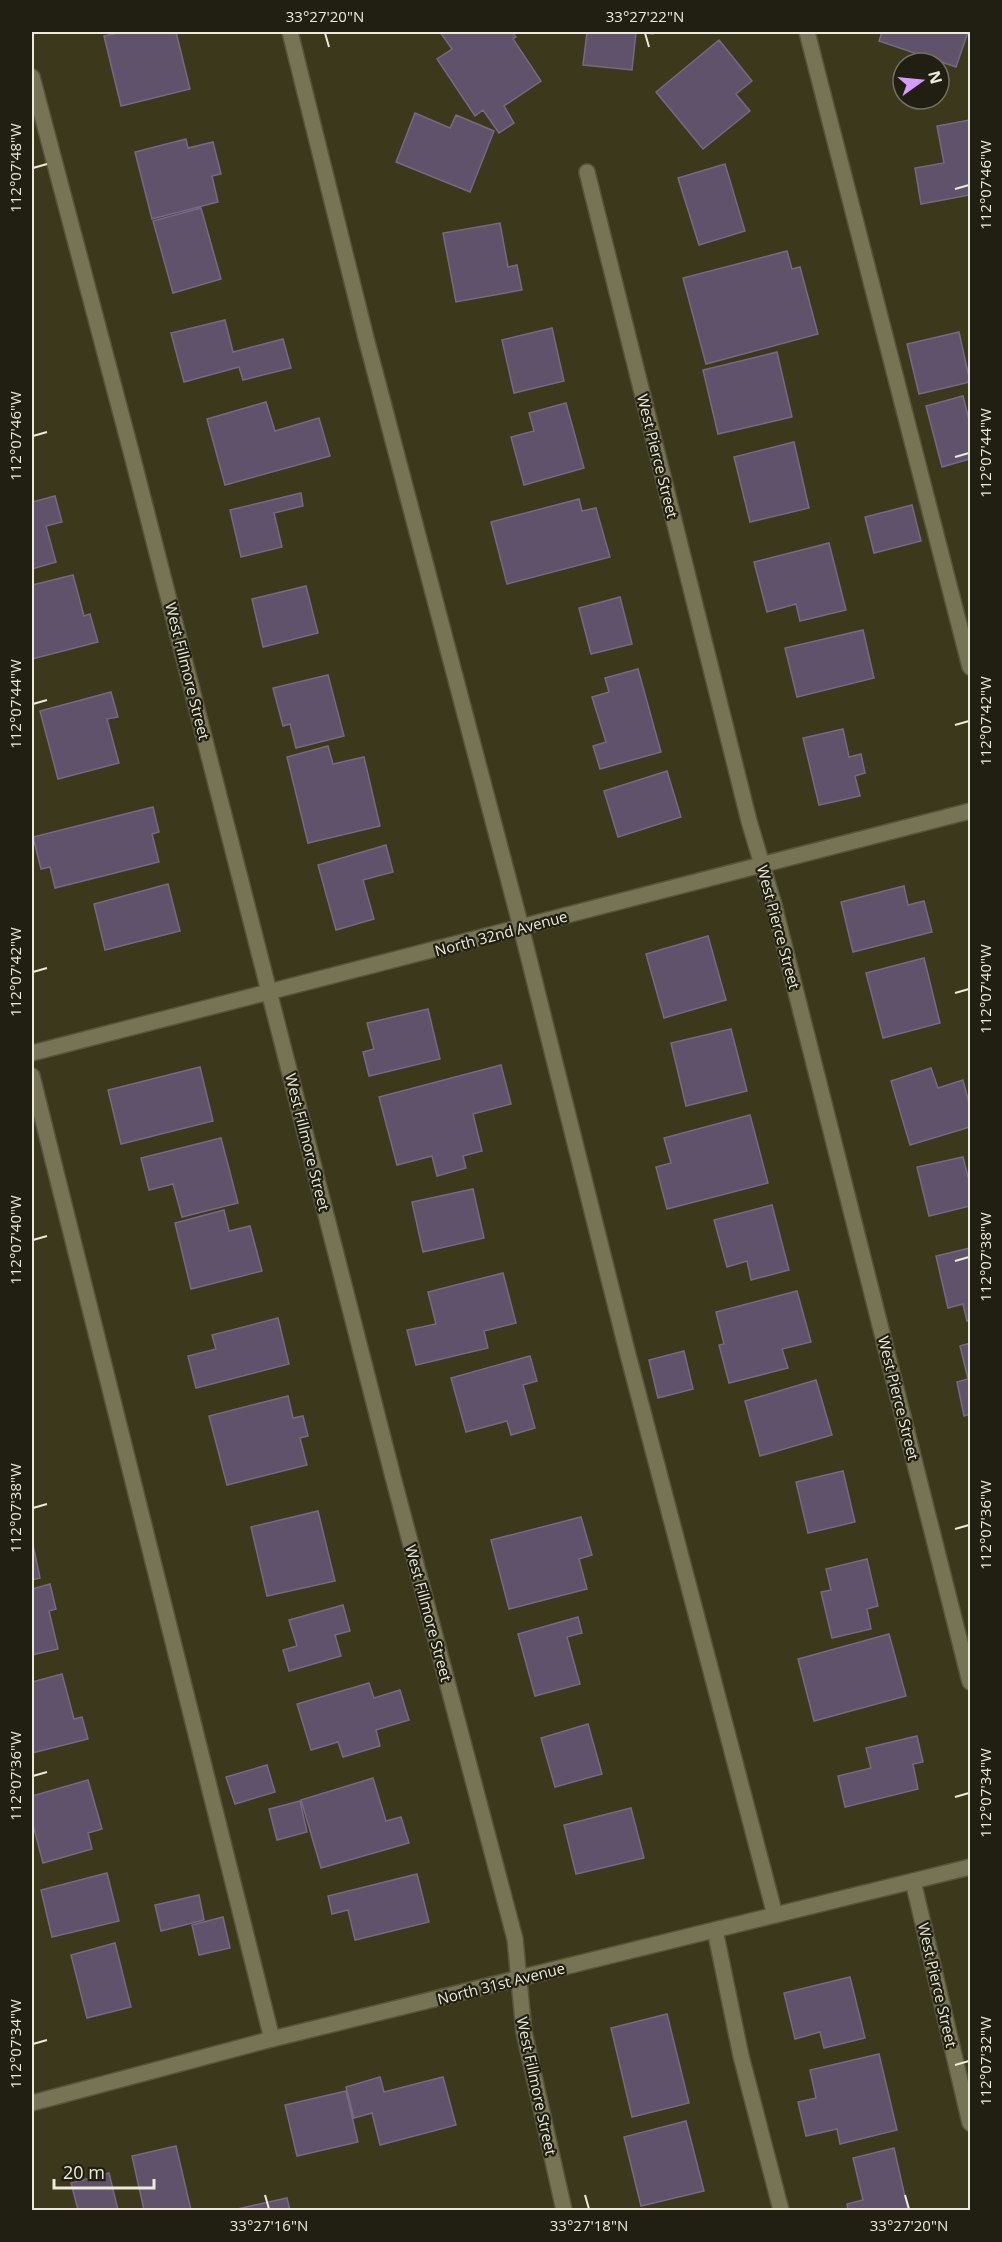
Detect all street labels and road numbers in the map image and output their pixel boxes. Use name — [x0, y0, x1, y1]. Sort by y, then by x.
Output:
street label: West Pierce Street — [633, 392, 683, 520]
street label: West Fillmore Street — [161, 600, 215, 742]
street label: West Pierce Street — [753, 863, 805, 991]
street label: North 32nd Avenue — [432, 906, 570, 960]
street label: West Fillmore Street — [281, 1071, 335, 1213]
street label: West Pierce Street — [874, 1334, 924, 1462]
street label: West Fillmore Street — [401, 1542, 457, 1684]
street label: West Pierce Street — [914, 1921, 962, 2049]
street label: North 31st Avenue — [435, 1957, 567, 2009]
street label: West Fillmore Street — [513, 2015, 561, 2157]

